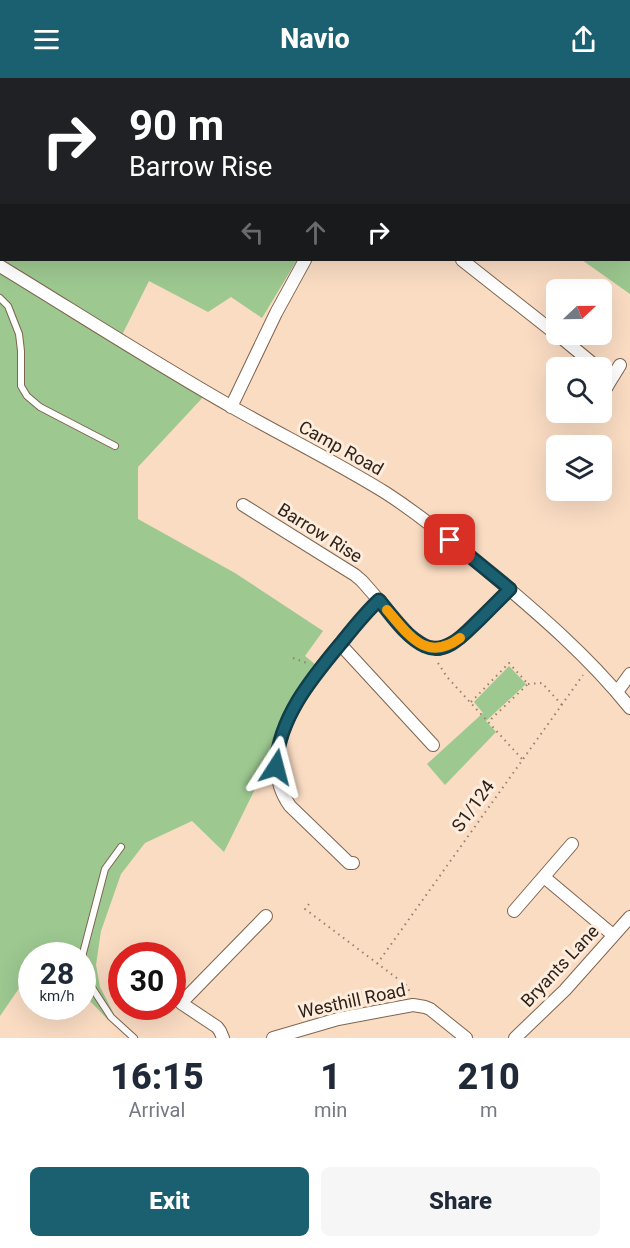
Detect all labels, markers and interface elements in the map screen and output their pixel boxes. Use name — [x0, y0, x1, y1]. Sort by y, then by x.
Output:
icon: menu — [30, 23, 63, 56]
text: Navio — [280, 23, 350, 55]
icon: share — [567, 23, 600, 56]
text: 90 m — [129, 101, 224, 150]
icon: right — [30, 102, 108, 180]
text: Barrow Rise — [129, 151, 272, 183]
icon: left — [236, 216, 269, 249]
icon: ahead — [299, 216, 332, 249]
icon: right — [362, 216, 395, 249]
north arrow — [546, 279, 612, 345]
map controls — [546, 279, 612, 501]
button: search — [546, 357, 612, 423]
street label: Camp Road — [295, 416, 387, 479]
button: layers — [546, 435, 612, 501]
street label: Barrow Rise — [274, 498, 366, 567]
pin — [424, 514, 475, 565]
icon: arrive — [433, 523, 466, 556]
position arrow — [244, 735, 308, 799]
street label: S1/124 — [447, 776, 498, 836]
street label: Bryants Lane — [516, 920, 603, 1011]
speed limit sign: 30 — [108, 942, 186, 1020]
text: 28 — [40, 956, 74, 991]
street label: Westhill Road — [296, 979, 408, 1022]
text: km/h — [39, 987, 75, 1005]
text: 16:15 — [110, 1056, 204, 1098]
text: 1 — [320, 1056, 341, 1098]
text: 210 — [458, 1056, 520, 1098]
text: Arrival — [129, 1098, 185, 1122]
text: min — [314, 1098, 347, 1122]
text: m — [480, 1098, 497, 1122]
button: Exit — [30, 1167, 309, 1236]
button: Share — [321, 1167, 600, 1236]

